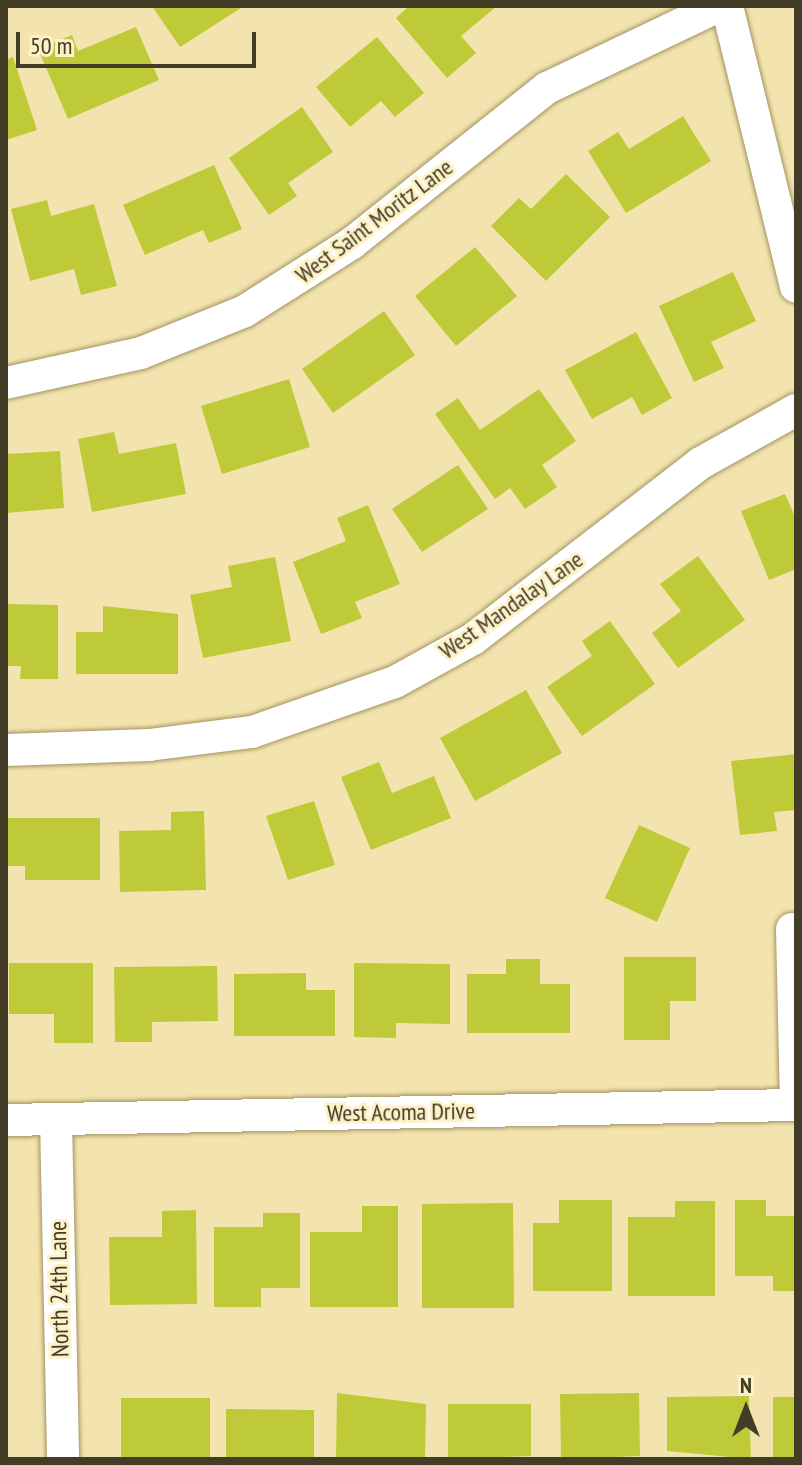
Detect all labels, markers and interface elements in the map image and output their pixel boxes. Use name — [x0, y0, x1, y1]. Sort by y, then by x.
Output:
scale bar — [20, 16, 260, 66]
text: 50 m — [30, 30, 72, 61]
street label: West Saint Moritz Lane — [290, 152, 458, 290]
street label: West Mandalay Lane — [433, 545, 589, 665]
street label: West Acoma Drive — [327, 1096, 475, 1128]
street label: North 24th Lane — [43, 1221, 75, 1357]
north arrow — [706, 1369, 786, 1449]
text: N — [740, 1371, 752, 1399]

